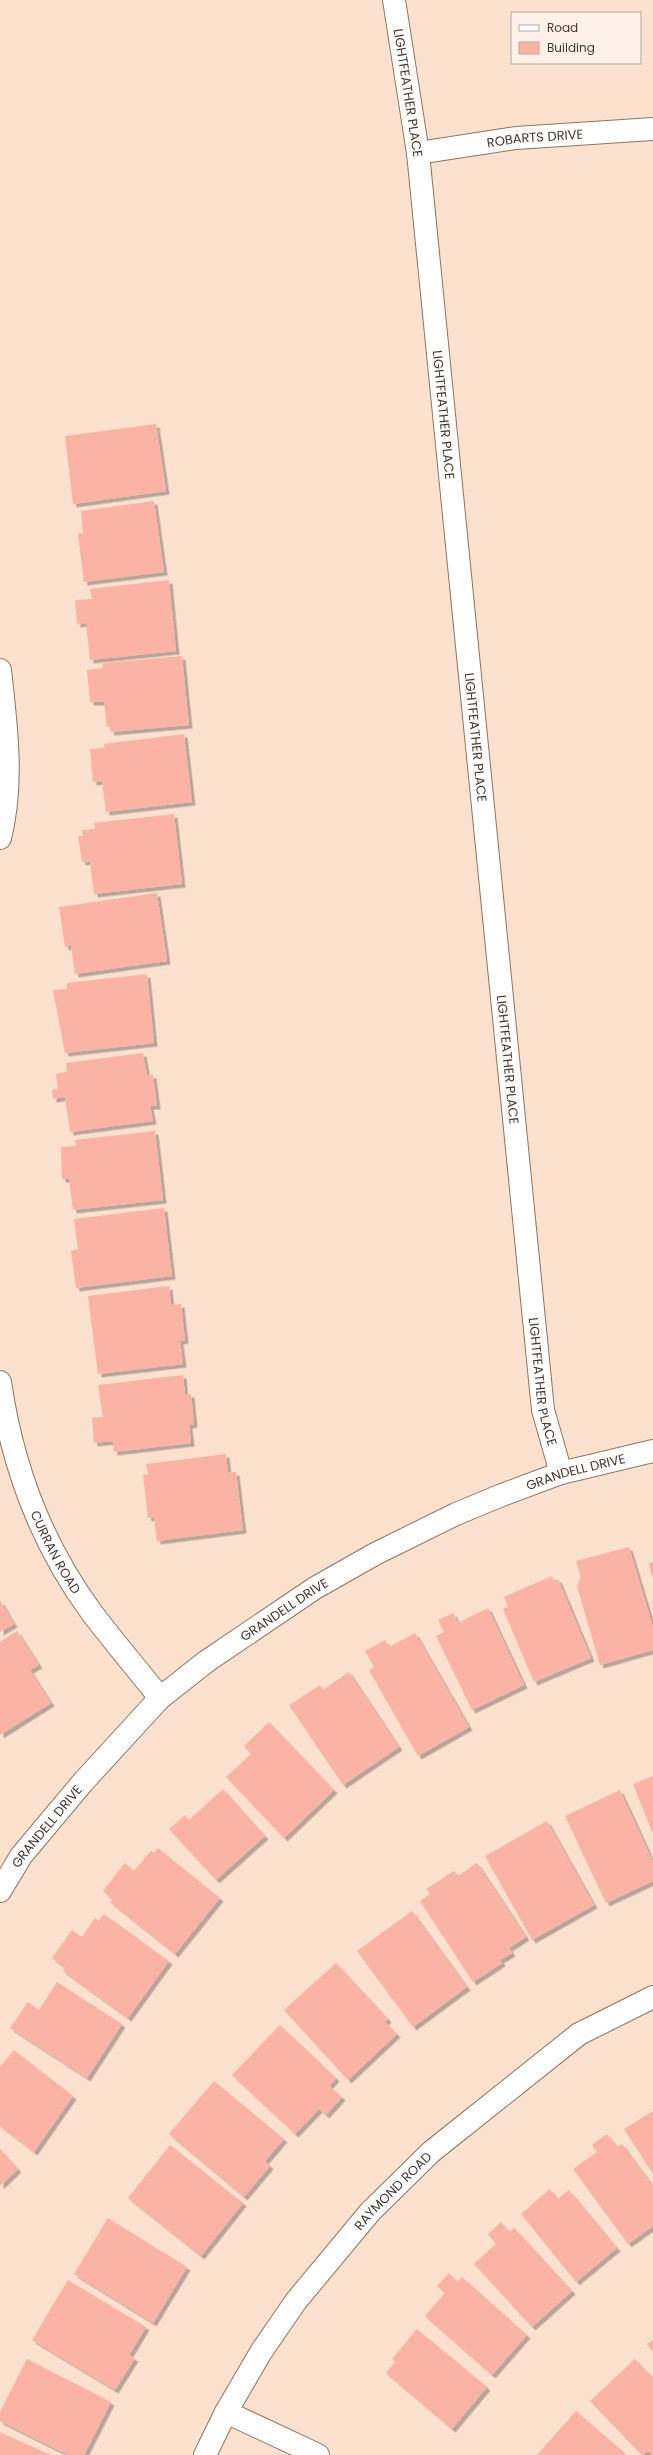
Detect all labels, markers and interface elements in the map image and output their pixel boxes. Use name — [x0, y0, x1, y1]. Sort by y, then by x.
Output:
legend — [511, 12, 641, 64]
text: Road — [547, 19, 578, 36]
street label: LIGHTFEATHER PLACE — [389, 27, 427, 158]
text: Building — [547, 39, 595, 56]
street label: ROBARTS DRIVE — [485, 125, 584, 152]
street label: LIGHTFEATHER PLACE — [428, 349, 459, 480]
street label: LIGHTFEATHER PLACE — [460, 672, 491, 803]
street label: LIGHTFEATHER PLACE — [492, 994, 524, 1125]
street label: LIGHTFEATHER PLACE — [524, 1317, 562, 1448]
street label: GRANDELL DRIVE — [523, 1449, 627, 1495]
street label: CURRAN ROAD — [26, 1507, 85, 1598]
street label: GRANDELL DRIVE — [237, 1573, 332, 1646]
street label: GRANDELL DRIVE — [7, 1781, 87, 1871]
street label: RAYMOND ROAD — [350, 2147, 436, 2234]

